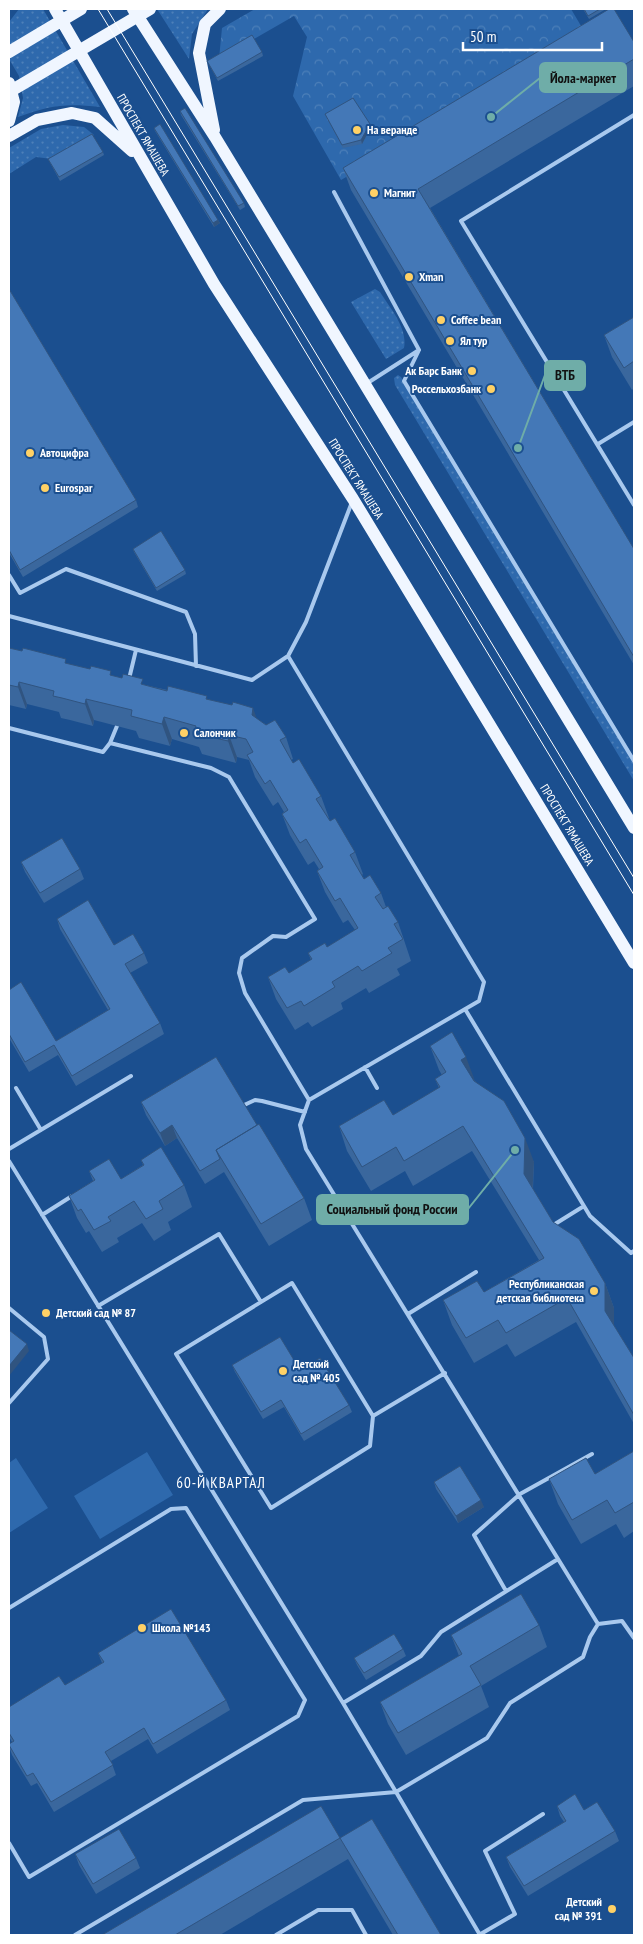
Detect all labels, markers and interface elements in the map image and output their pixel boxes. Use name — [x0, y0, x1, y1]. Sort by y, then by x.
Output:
scale bar — [463, 20, 602, 52]
text: 50 m — [470, 27, 496, 46]
callout: Йола-маркет — [540, 63, 626, 92]
text: Йола-маркет — [550, 69, 616, 87]
street label: ПРОСПЕКТ ЯМАШЕВА — [114, 91, 173, 179]
place label: На веранде — [367, 122, 417, 137]
marker: На веранде — [351, 124, 363, 136]
place label: Магнит — [384, 185, 416, 200]
marker: Магнит — [368, 187, 380, 199]
place label: Xman — [419, 269, 443, 284]
marker: Xman — [403, 271, 415, 283]
place label: Coffee bean — [451, 312, 501, 327]
marker: Coffee bean — [435, 314, 447, 326]
place label: Ял тур — [460, 333, 488, 348]
marker: Ял тур — [444, 335, 456, 347]
callout: ВТБ — [545, 361, 585, 390]
place label: Ак Барс Банк — [404, 363, 462, 378]
marker: Ак Барс Банк — [466, 365, 478, 377]
text: ВТБ — [555, 366, 575, 384]
place label: Россельхозбанк — [412, 381, 481, 396]
marker: Россельхозбанк — [485, 383, 497, 395]
street label: ПРОСПЕКТ ЯМАШЕВА — [326, 436, 387, 522]
place label: Автоцифра — [39, 445, 89, 460]
marker: Автоцифра — [24, 447, 36, 459]
place label: Eurospar — [55, 480, 93, 495]
marker: Eurospar — [39, 482, 51, 494]
place label: Салончик — [194, 725, 236, 740]
marker: Салончик — [178, 727, 190, 739]
street label: ПРОСПЕКТ ЯМАШЕВА — [537, 781, 598, 868]
callout: Социальный фонд России — [317, 1195, 468, 1224]
text: Социальный фонд России — [326, 1200, 458, 1218]
place label: Республиканская детская библиотека — [495, 1276, 584, 1305]
marker: Республиканская детская библиотека — [588, 1285, 600, 1297]
place label: Детский сад № 87 — [56, 1305, 136, 1320]
marker: Детский сад № 87 — [40, 1307, 52, 1319]
place label: Детский сад № 405 — [293, 1356, 340, 1385]
marker: Детский сад № 405 — [277, 1365, 289, 1377]
district label: 60-Й КВАРТАЛ — [176, 1473, 266, 1492]
place label: Школа №143 — [152, 1620, 211, 1635]
marker: Школа №143 — [136, 1622, 148, 1634]
place label: Детский сад № 391 — [555, 1894, 602, 1923]
marker: Детский сад № 391 — [606, 1903, 618, 1915]

